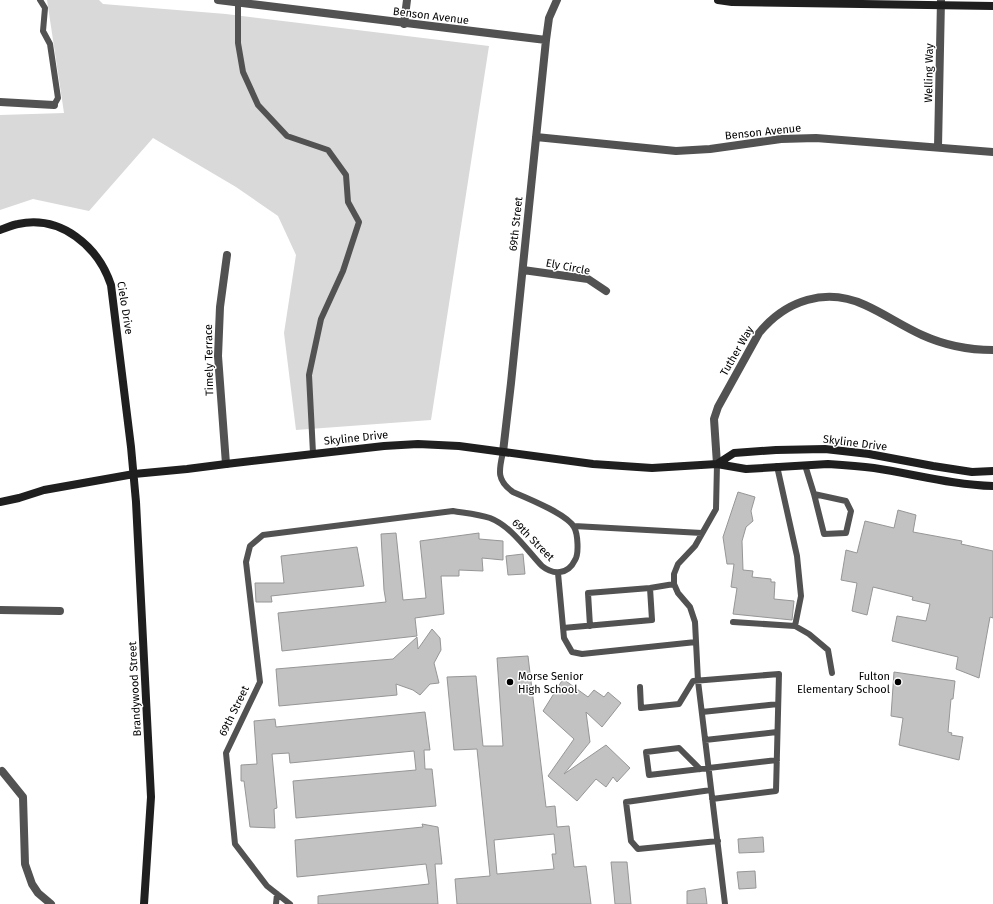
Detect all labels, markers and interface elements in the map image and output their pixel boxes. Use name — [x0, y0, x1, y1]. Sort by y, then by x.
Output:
street label: Benson Avenue — [392, 5, 470, 27]
street label: Welling Way — [922, 43, 936, 103]
street label: Benson Avenue — [724, 122, 802, 142]
street label: 69th Street — [507, 196, 525, 252]
street label: Ely Circle — [545, 256, 591, 278]
street label: Cielo Drive — [114, 281, 136, 335]
street label: Tuther Way — [718, 323, 757, 378]
street label: Timely Terrace — [202, 324, 216, 396]
street label: Skyline Drive — [323, 428, 389, 448]
street label: Skyline Drive — [822, 433, 888, 453]
street label: 69th Street — [509, 516, 557, 564]
street label: Brandywood Street — [126, 641, 144, 737]
place label: Morse Senior High School — [518, 670, 584, 696]
place label: Fulton Elementary School — [797, 670, 890, 696]
marker: Morse Senior High School — [505, 677, 515, 687]
marker: Fulton Elementary School — [893, 677, 903, 687]
street label: 69th Street — [216, 684, 252, 738]

